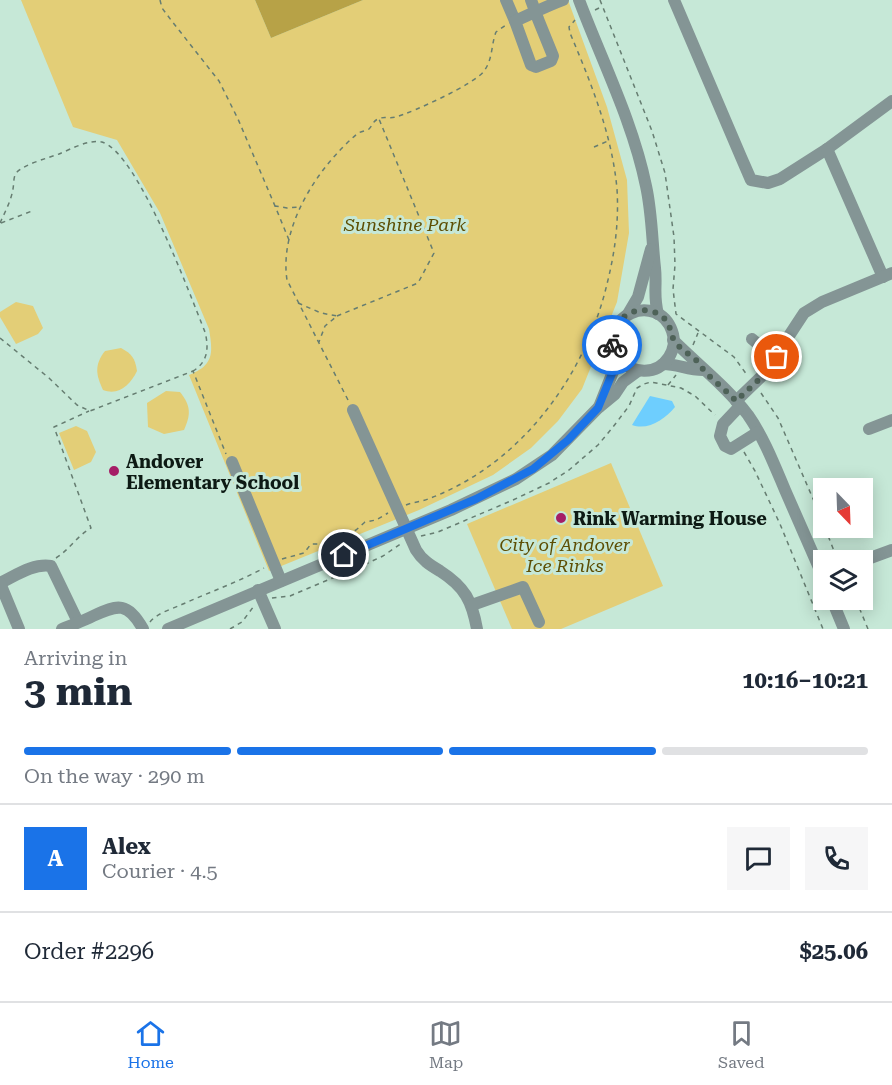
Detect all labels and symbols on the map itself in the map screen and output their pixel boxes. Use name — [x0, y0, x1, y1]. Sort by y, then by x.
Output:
park label: Sunshine Park — [343, 214, 466, 235]
courier — [582, 315, 642, 375]
pin — [751, 331, 802, 382]
place label: Andover Elementary School — [126, 451, 299, 493]
marker: Andover Elementary School — [107, 464, 121, 478]
north arrow — [813, 478, 873, 538]
place label: Rink Warming House — [573, 508, 767, 529]
marker: Rink Warming House — [554, 511, 568, 525]
pin — [318, 529, 369, 580]
park label: City of Andover Ice Rinks — [500, 534, 631, 576]

